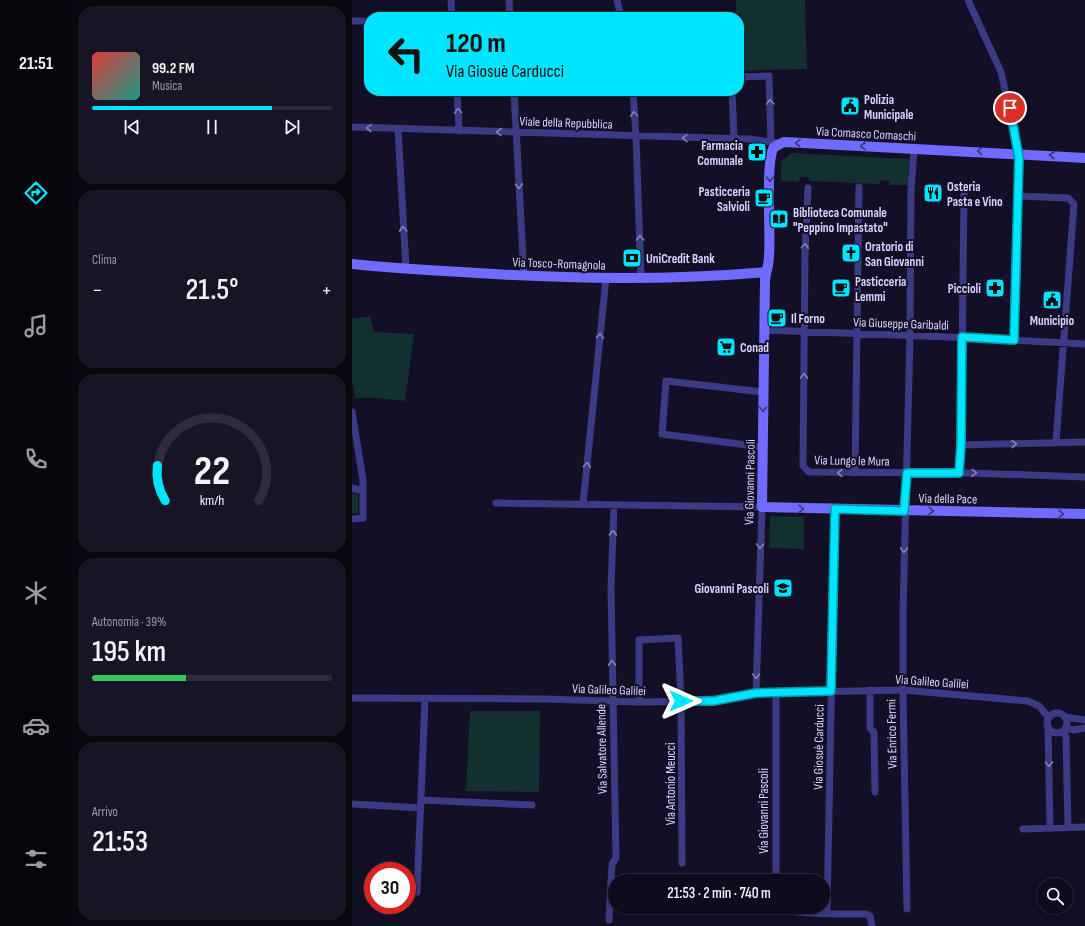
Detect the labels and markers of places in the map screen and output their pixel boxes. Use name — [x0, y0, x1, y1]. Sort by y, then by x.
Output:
pin — [993, 91, 1027, 125]
place label: Polizia Municipale — [864, 92, 914, 123]
public building icon: Polizia Municipale — [839, 95, 861, 117]
place label: Farmacia Comunale — [697, 138, 743, 169]
pharmacy icon: Farmacia Comunale — [746, 141, 768, 163]
place label: Osteria Pasta e Vino — [947, 179, 1003, 210]
restaurant icon: Osteria Pasta e Vino — [922, 182, 944, 204]
place label: Pasticceria Salvioli — [699, 184, 750, 215]
cafe icon: Pasticceria Salvioli — [753, 187, 775, 209]
place label: Biblioteca Comunale "Peppino Impastato" — [793, 205, 888, 236]
library icon: Biblioteca Comunale "Peppino Impastato" — [768, 208, 790, 230]
place label: Oratorio di San Giovanni — [865, 239, 924, 270]
church icon: Oratorio di San Giovanni — [840, 242, 862, 264]
bank icon: UniCredit Bank — [621, 247, 643, 269]
place label: UniCredit Bank — [646, 251, 715, 267]
place label: Pasticceria Lemmi — [855, 274, 906, 305]
cafe icon: Pasticceria Lemmi — [830, 277, 852, 299]
pharmacy icon: Piccioli — [984, 277, 1006, 299]
place label: Piccioli — [948, 281, 981, 297]
public building icon: Municipio — [1041, 289, 1063, 311]
cafe icon: Il Forno — [766, 307, 788, 329]
place label: Il Forno — [791, 311, 825, 327]
place label: Municipio — [1030, 313, 1075, 329]
supermarket icon: Conad — [715, 336, 737, 358]
place label: Conad — [740, 340, 769, 356]
school or university icon: Giovanni Pascoli — [772, 577, 794, 599]
place label: Giovanni Pascoli — [695, 581, 769, 597]

